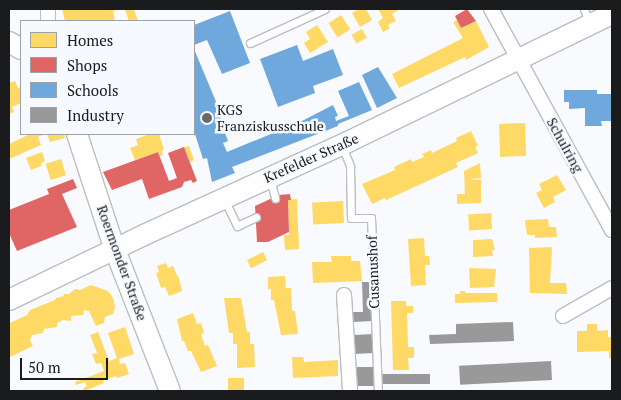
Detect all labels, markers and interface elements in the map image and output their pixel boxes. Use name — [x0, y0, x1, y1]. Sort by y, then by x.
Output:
legend — [20, 20, 195, 135]
text: Homes — [67, 30, 113, 50]
text: Shops — [67, 55, 107, 75]
text: Schools — [67, 80, 118, 100]
place label: KGS Franziskusschule — [217, 102, 324, 134]
text: Industry — [67, 105, 124, 125]
marker: KGS Franziskusschule — [201, 112, 213, 124]
street label: Schulring — [543, 115, 587, 175]
street label: Krefelder Straße — [261, 130, 361, 186]
street label: Roermonder Straße — [93, 203, 151, 323]
street label: Cusanushof — [363, 235, 383, 309]
scale bar — [22, 348, 110, 380]
text: 50 m — [28, 357, 61, 377]

